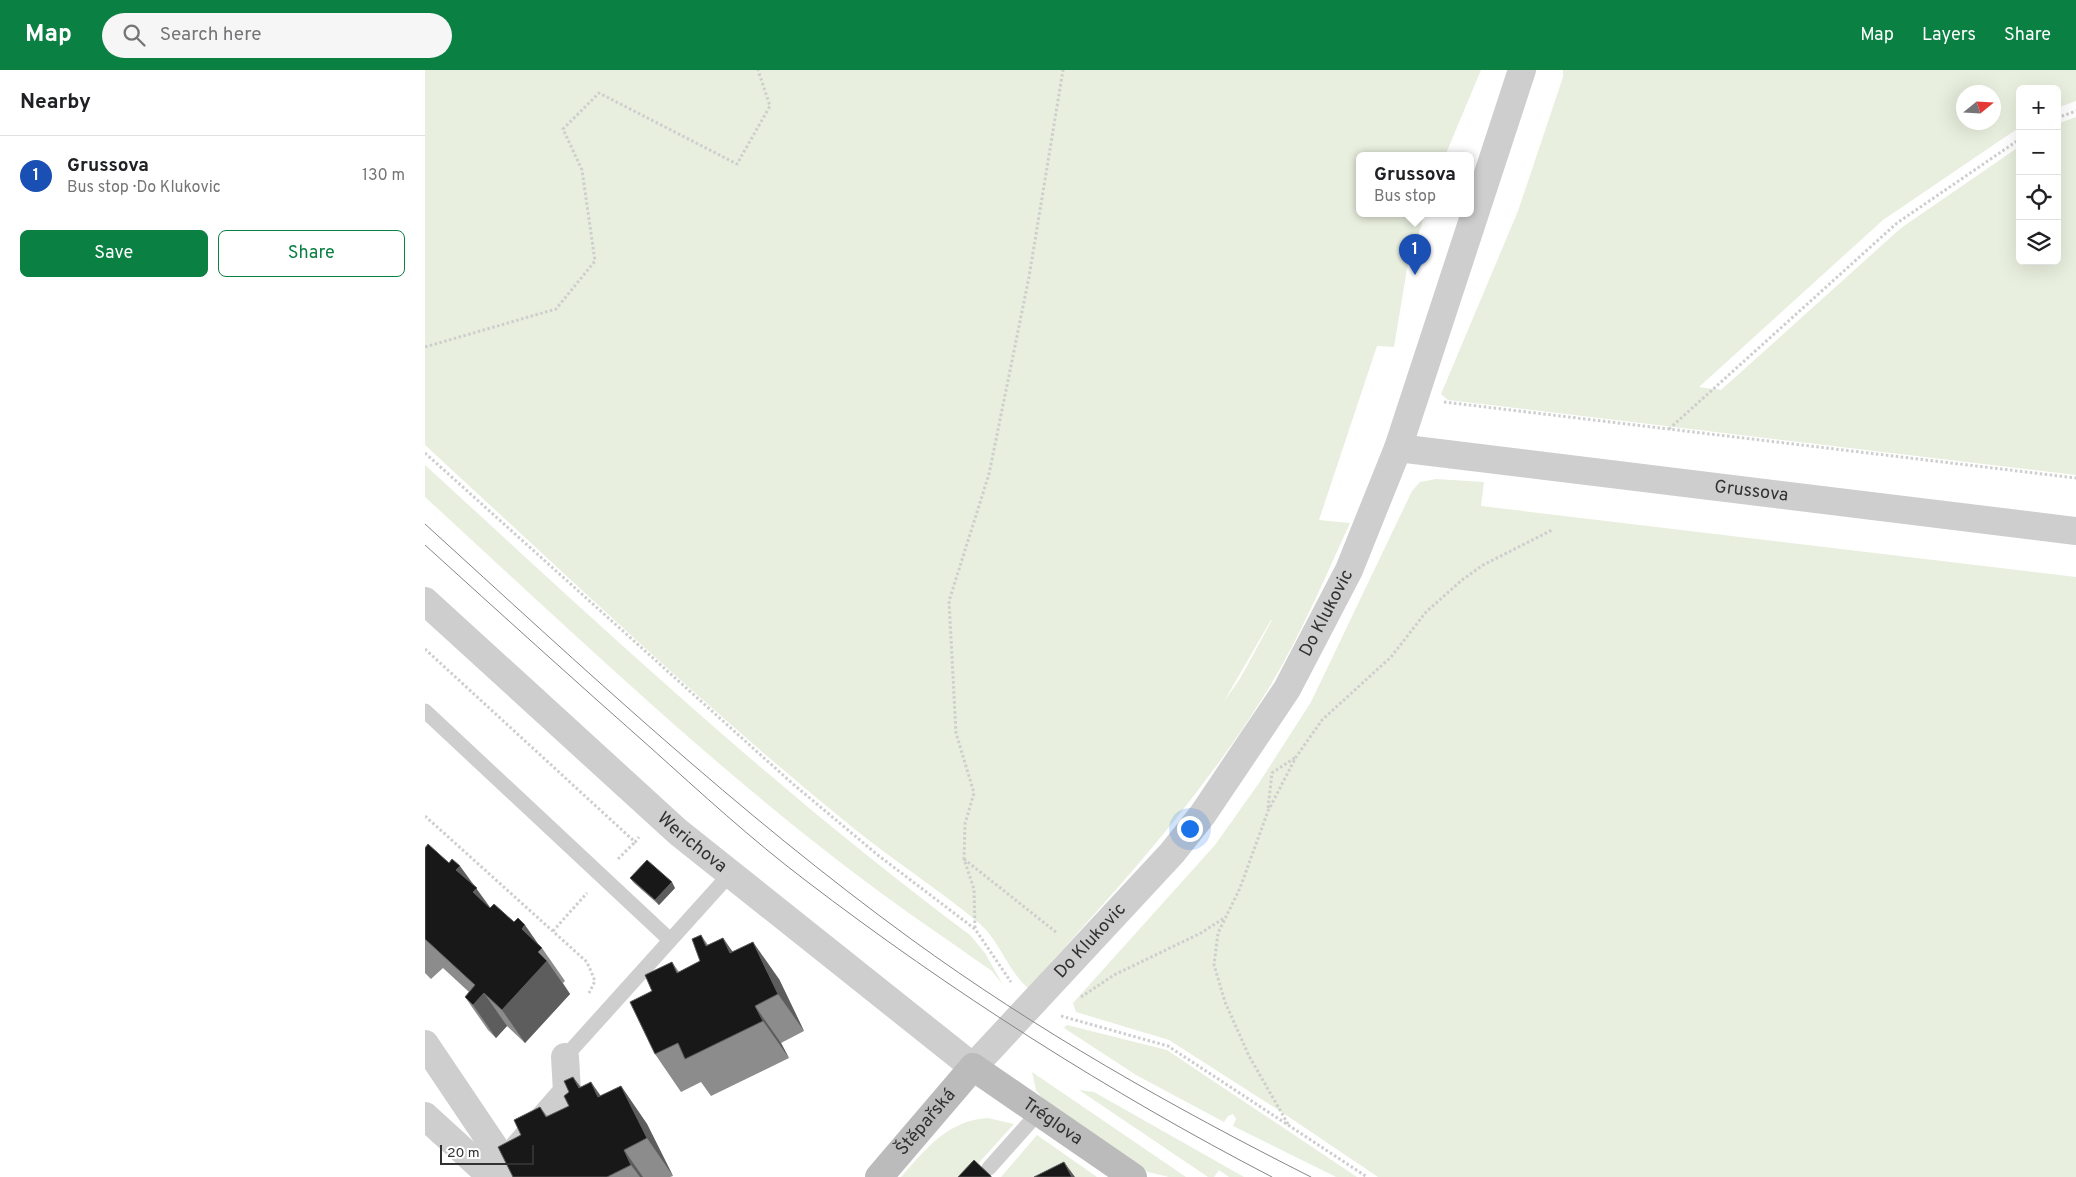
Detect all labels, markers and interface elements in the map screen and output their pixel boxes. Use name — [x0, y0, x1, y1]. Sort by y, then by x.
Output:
search box — [102, 13, 452, 58]
text: Map — [25, 20, 72, 50]
icon: search — [120, 21, 148, 49]
text: Search here — [160, 23, 261, 47]
text: Map — [1860, 24, 1894, 47]
text: Layers — [1922, 24, 1976, 47]
text: Share — [2004, 24, 2051, 47]
north arrow — [1956, 85, 2001, 130]
map controls — [2016, 85, 2061, 265]
button: + — [2016, 85, 2061, 130]
text: Nearby — [20, 89, 91, 116]
button: − — [2016, 130, 2061, 175]
popup — [1356, 152, 1474, 217]
text: Grussova — [67, 154, 149, 178]
text: Grussova — [1374, 163, 1456, 187]
text: 1 — [33, 166, 39, 186]
text: 130 m — [362, 166, 405, 186]
button: locate — [2016, 175, 2061, 220]
text: Bus stop · Do Klukovic — [67, 178, 221, 198]
text: Bus stop — [1374, 187, 1436, 207]
button: layers — [2016, 220, 2061, 265]
button: Save — [20, 230, 208, 277]
button: Share — [218, 230, 405, 277]
pin: 1 — [1399, 234, 1431, 275]
street label: Grussova — [1713, 475, 1790, 507]
street label: Do Klukovic — [1294, 566, 1359, 661]
street label: Werichova — [652, 807, 732, 878]
your location — [1177, 816, 1203, 842]
street label: Do Klukovic — [1050, 898, 1131, 983]
street label: Štěpařská — [889, 1084, 961, 1161]
street label: Tréglova — [1018, 1093, 1087, 1150]
scale bar — [440, 1142, 534, 1165]
text: 20 m — [447, 1145, 480, 1162]

